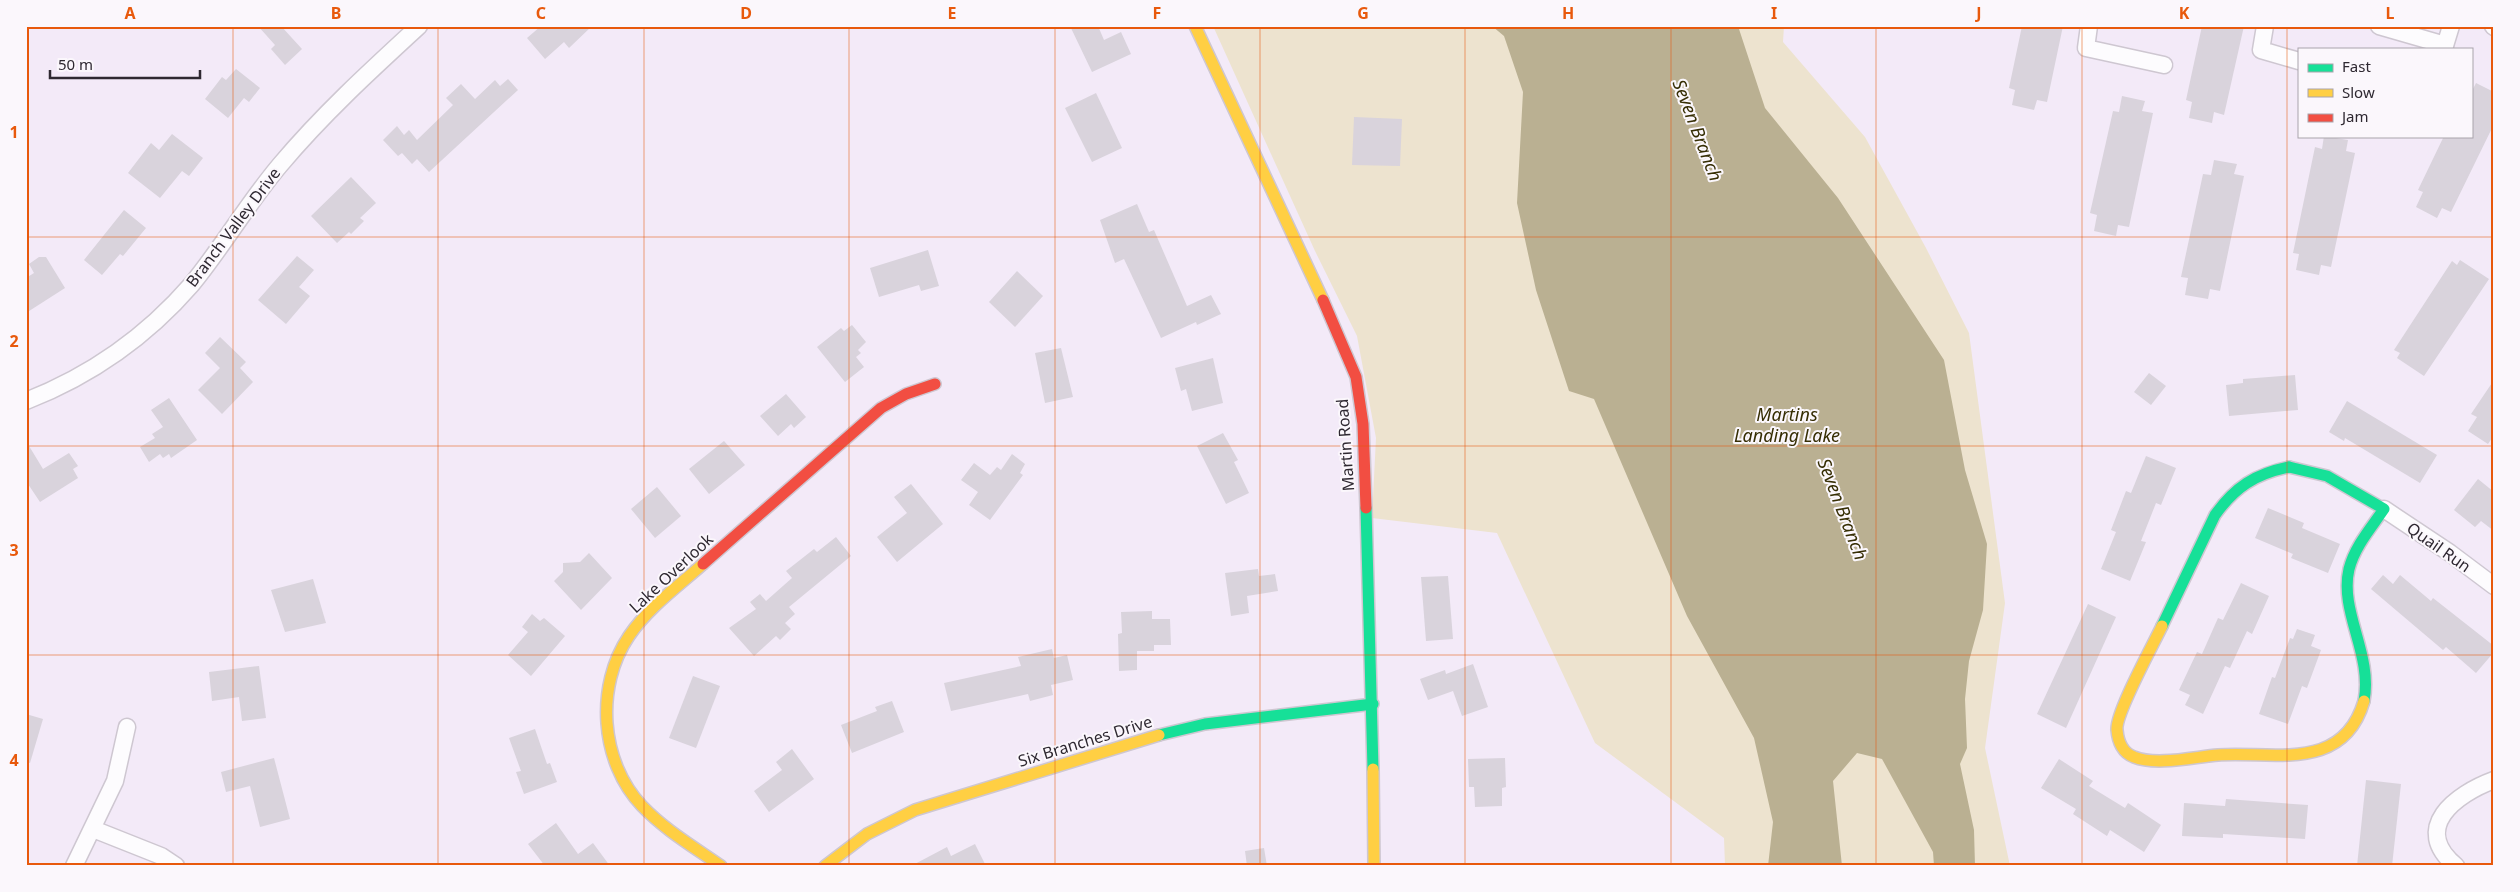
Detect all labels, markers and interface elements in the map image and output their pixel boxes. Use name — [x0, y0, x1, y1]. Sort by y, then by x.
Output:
text: A — [124, 2, 136, 24]
text: B — [331, 2, 341, 24]
text: C — [536, 2, 546, 24]
text: D — [740, 2, 752, 24]
text: E — [948, 2, 957, 24]
text: F — [1153, 2, 1161, 24]
text: G — [1357, 2, 1369, 24]
text: H — [1562, 2, 1574, 24]
text: I — [1771, 2, 1777, 24]
text: J — [1974, 2, 1982, 24]
text: K — [2179, 2, 2190, 24]
text: L — [2386, 2, 2395, 24]
scale bar — [50, 48, 200, 80]
legend — [2298, 48, 2472, 138]
text: 50 m — [58, 54, 93, 74]
text: Fast — [2342, 56, 2371, 76]
water label: Seven Branch — [1668, 76, 1728, 184]
text: Slow — [2342, 82, 2375, 102]
text: Jam — [2340, 106, 2369, 126]
text: 1 — [9, 121, 19, 143]
street label: Branch Valley Drive — [181, 163, 285, 291]
text: 2 — [9, 330, 19, 352]
street label: Martin Road — [1331, 398, 1359, 492]
water label: Martins Landing Lake — [1734, 402, 1840, 447]
water label: Seven Branch — [1813, 455, 1873, 563]
street label: Quail Run — [2403, 517, 2475, 577]
street label: Lake Overlook — [624, 528, 718, 618]
text: 3 — [9, 539, 19, 561]
street label: Six Branches Drive — [1015, 710, 1155, 772]
text: 4 — [9, 749, 19, 771]

